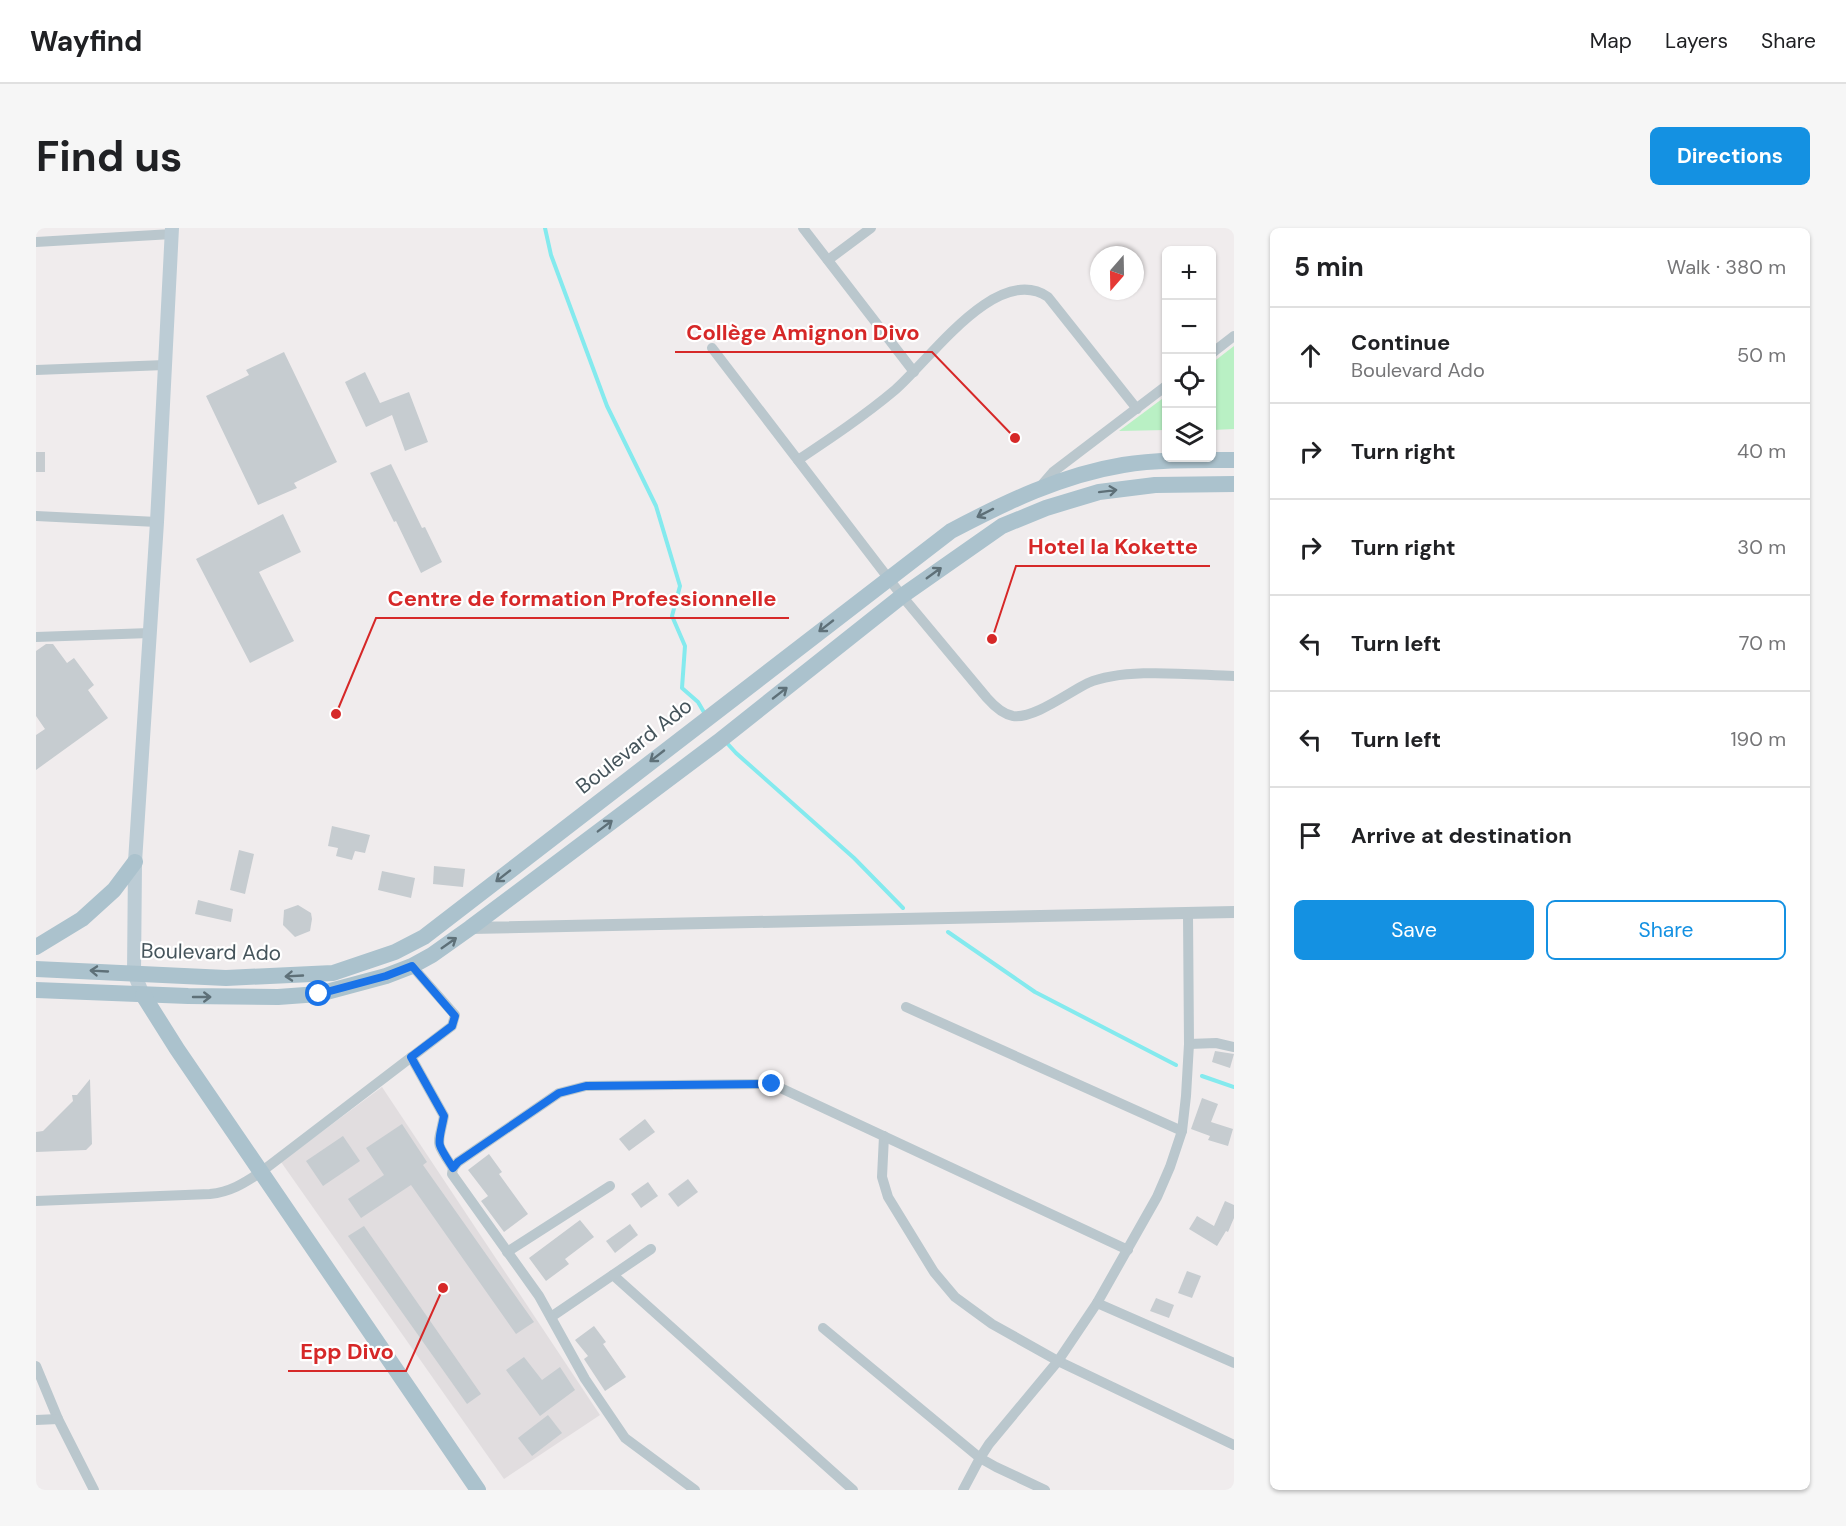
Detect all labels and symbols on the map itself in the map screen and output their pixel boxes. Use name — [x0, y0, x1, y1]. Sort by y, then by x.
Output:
north arrow — [1090, 246, 1144, 300]
callout: Collège Amignon Divo — [675, 312, 932, 352]
text: Collège Amignon Divo — [686, 318, 920, 347]
one-way arrow — [1098, 485, 1118, 496]
one-way arrow — [977, 507, 994, 519]
callout: Hotel la Kokette — [1016, 526, 1210, 566]
text: Hotel la Kokette — [1028, 532, 1198, 561]
one-way arrow — [925, 567, 941, 580]
callout: Centre de formation Professionnelle — [376, 578, 789, 618]
text: Centre de formation Professionnelle — [388, 584, 776, 613]
one-way arrow — [819, 619, 835, 632]
one-way arrow — [771, 686, 787, 699]
street label: Boulevard Ado — [570, 692, 698, 800]
one-way arrow — [649, 750, 665, 763]
one-way arrow — [596, 820, 612, 833]
one-way arrow — [495, 869, 511, 882]
street label: Boulevard Ado — [141, 937, 281, 967]
one-way arrow — [440, 937, 456, 949]
one-way arrow — [90, 966, 110, 977]
one-way arrow — [285, 970, 305, 981]
route start — [305, 980, 331, 1006]
one-way arrow — [191, 991, 211, 1002]
route end — [758, 1070, 784, 1096]
callout: Epp Divo — [288, 1331, 406, 1371]
text: Epp Divo — [300, 1337, 394, 1366]

